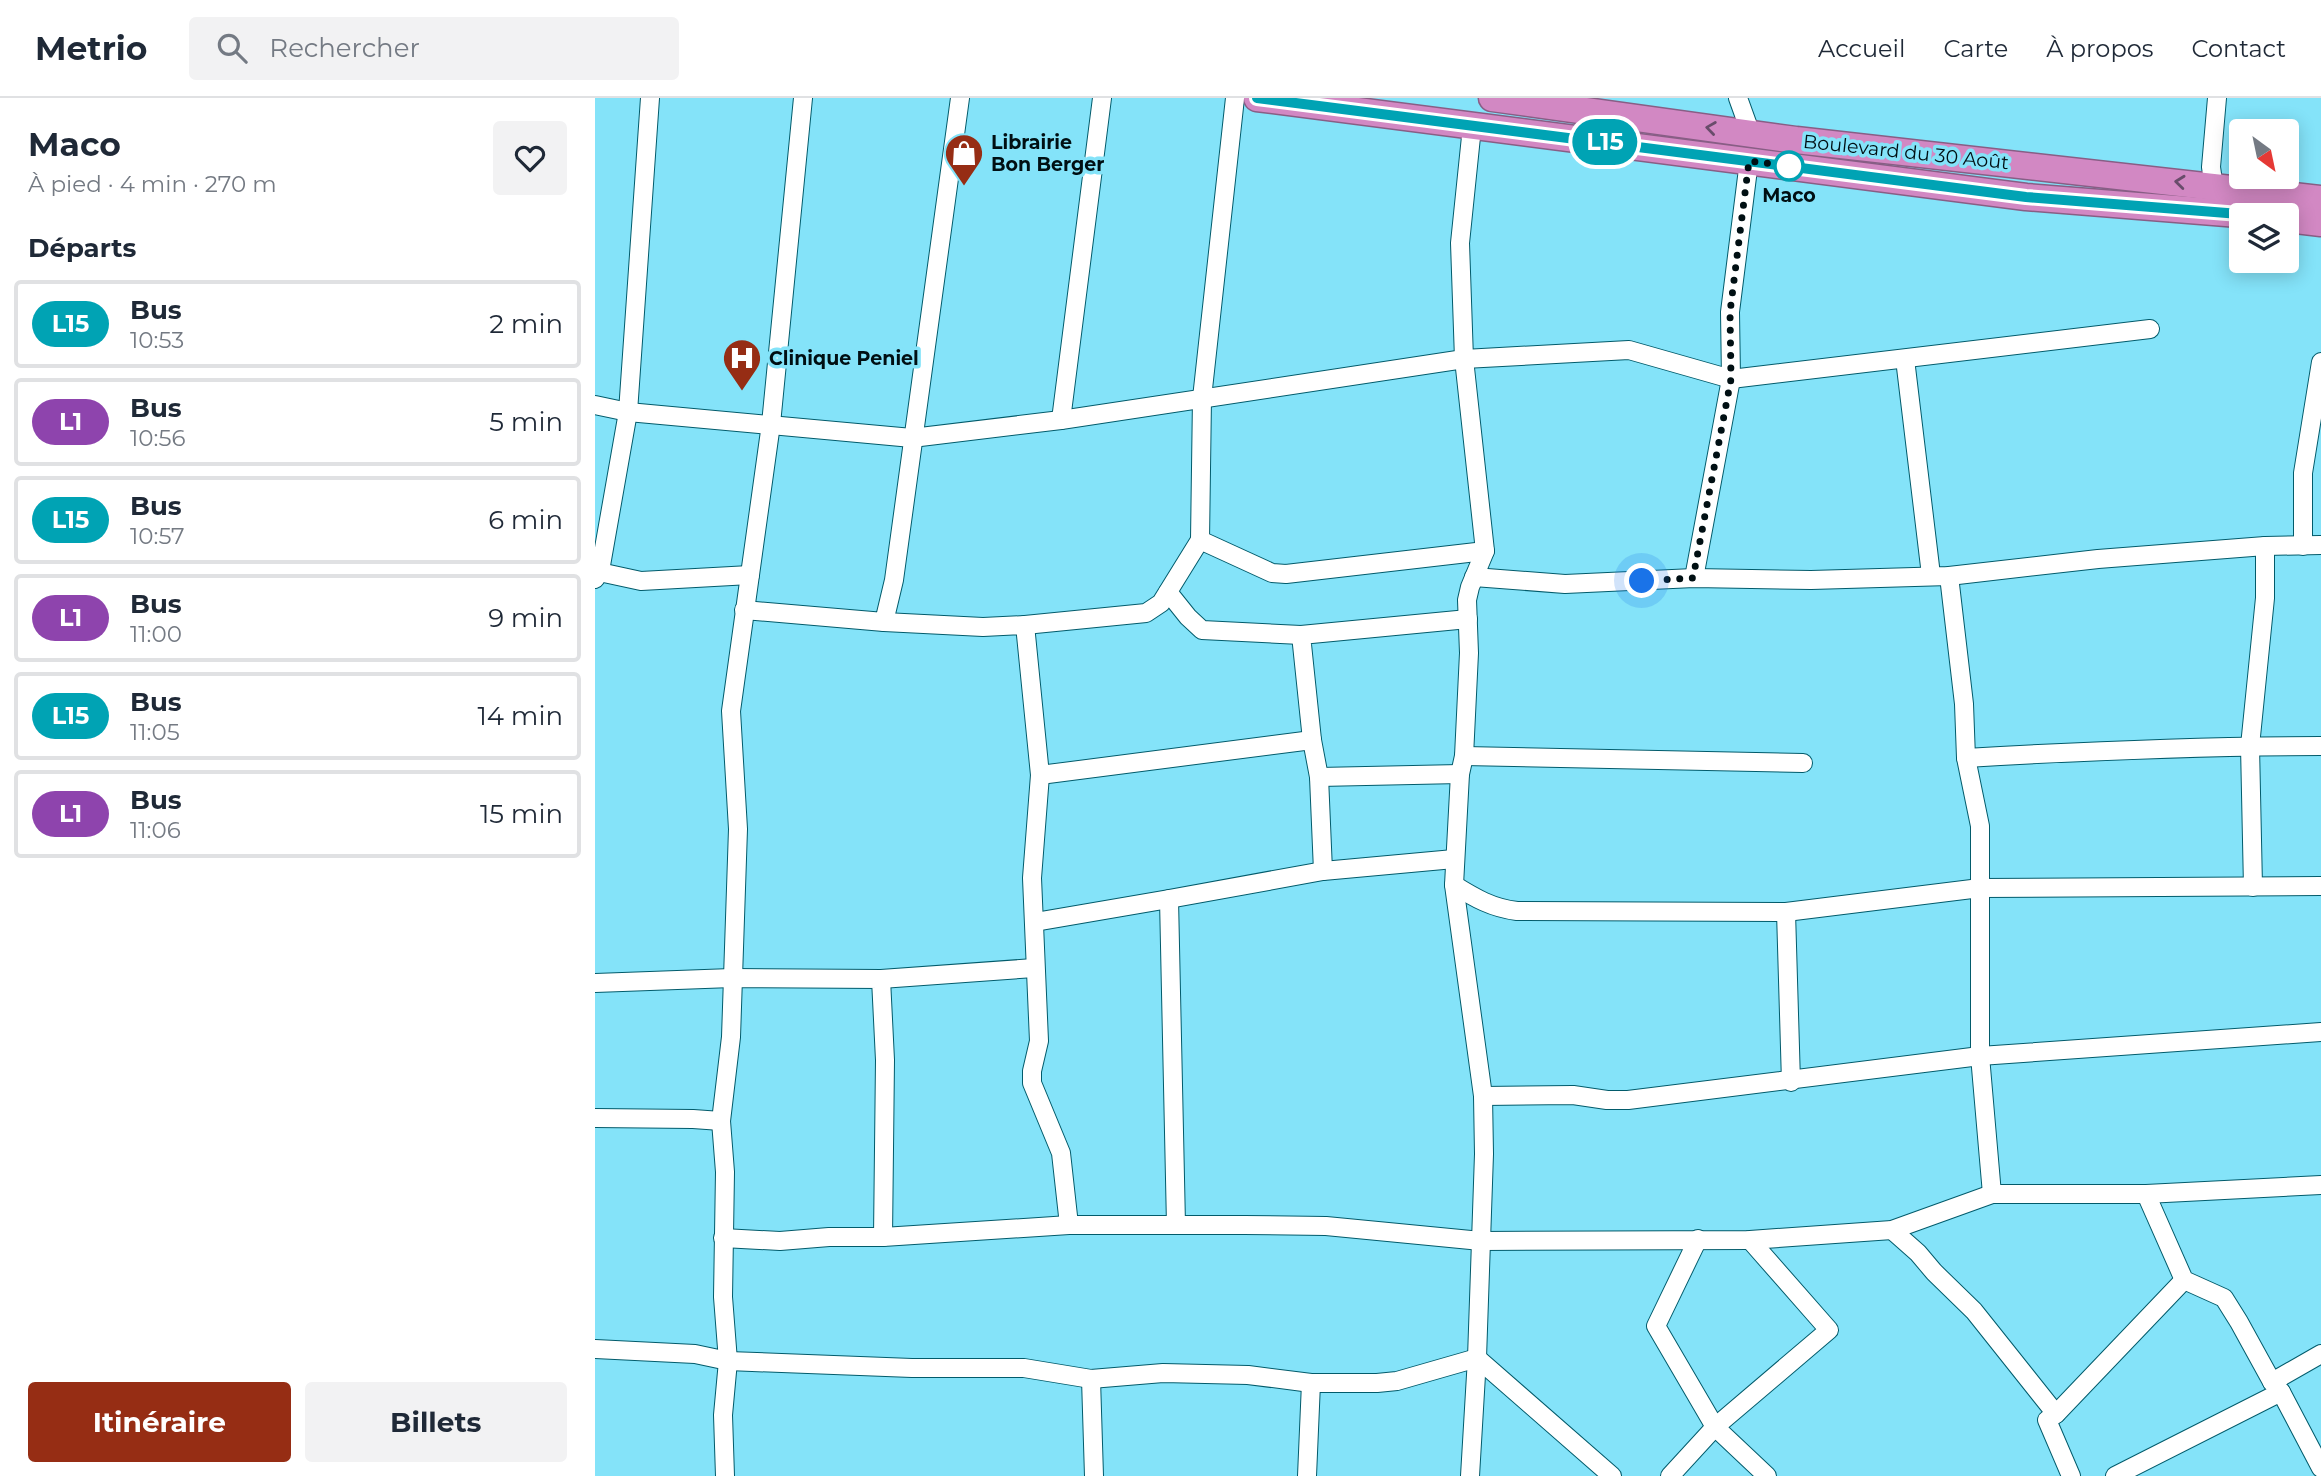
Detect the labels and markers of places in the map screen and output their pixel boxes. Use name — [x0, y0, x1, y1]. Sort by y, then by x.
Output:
place label: Librairie Bon Berger — [991, 131, 1105, 176]
shop icon: Librairie Bon Berger — [943, 132, 985, 187]
marker: Maco — [1774, 151, 1804, 181]
place label: Maco — [1762, 184, 1816, 207]
hospital icon: Clinique Peniel — [721, 337, 763, 392]
place label: Clinique Peniel — [769, 347, 919, 370]

